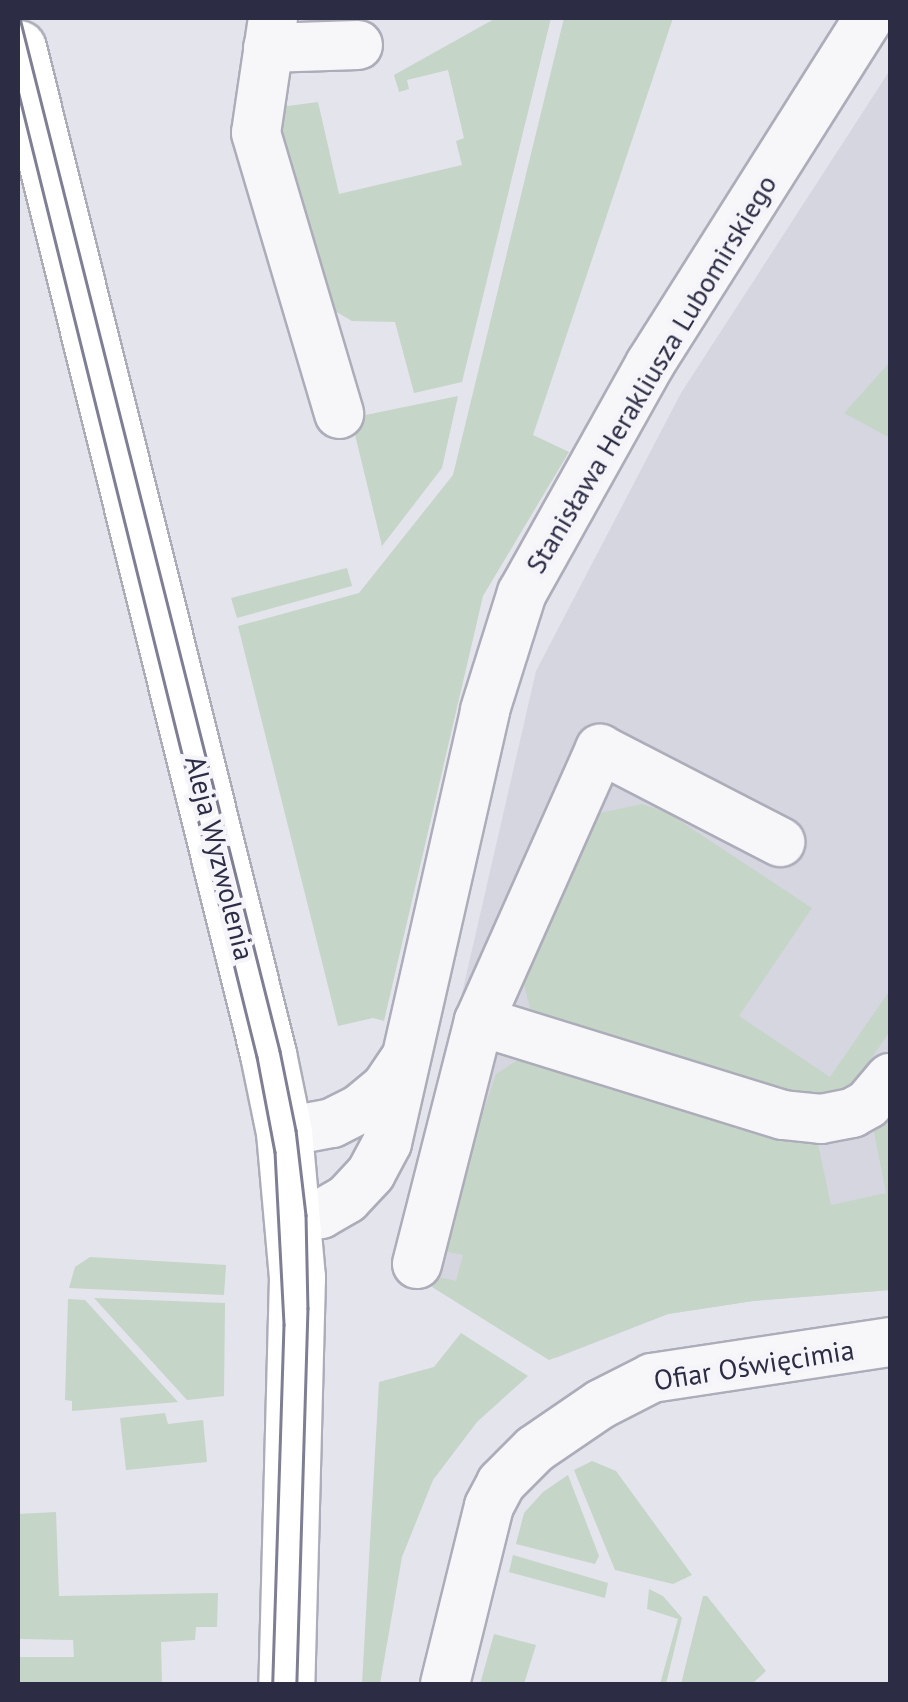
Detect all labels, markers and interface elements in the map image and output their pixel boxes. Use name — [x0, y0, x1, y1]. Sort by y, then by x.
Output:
street label: Stanisława Herakliusza Lubomirskiego — [518, 169, 784, 579]
street label: Aleja Wyzwolenia — [178, 752, 262, 964]
street label: Ofiar Oświęcimia — [651, 1333, 857, 1397]

